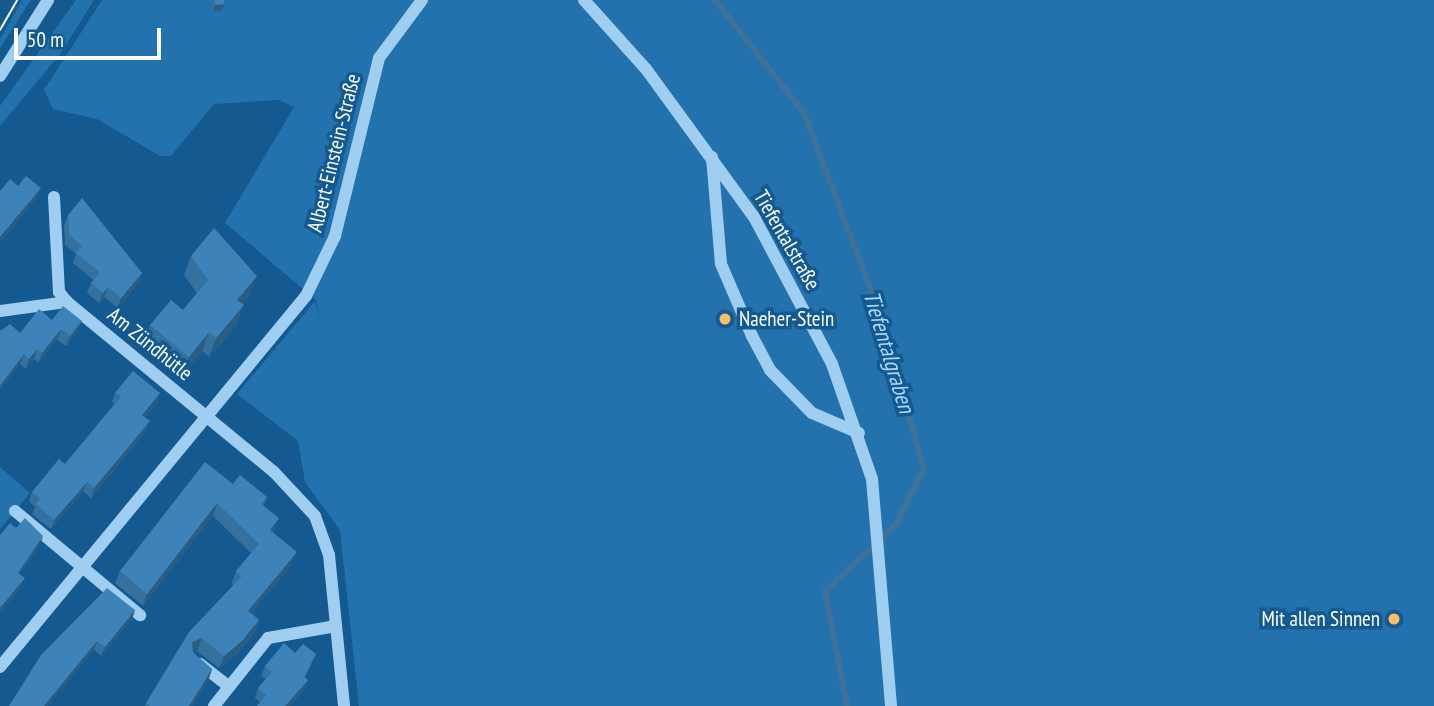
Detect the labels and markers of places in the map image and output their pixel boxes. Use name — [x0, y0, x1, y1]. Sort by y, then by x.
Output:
place label: Naeher-Stein — [739, 306, 834, 332]
marker: Naeher-Stein — [717, 311, 733, 327]
place label: Mit allen Sinnen — [1261, 606, 1380, 632]
marker: Mit allen Sinnen — [1386, 611, 1402, 627]

